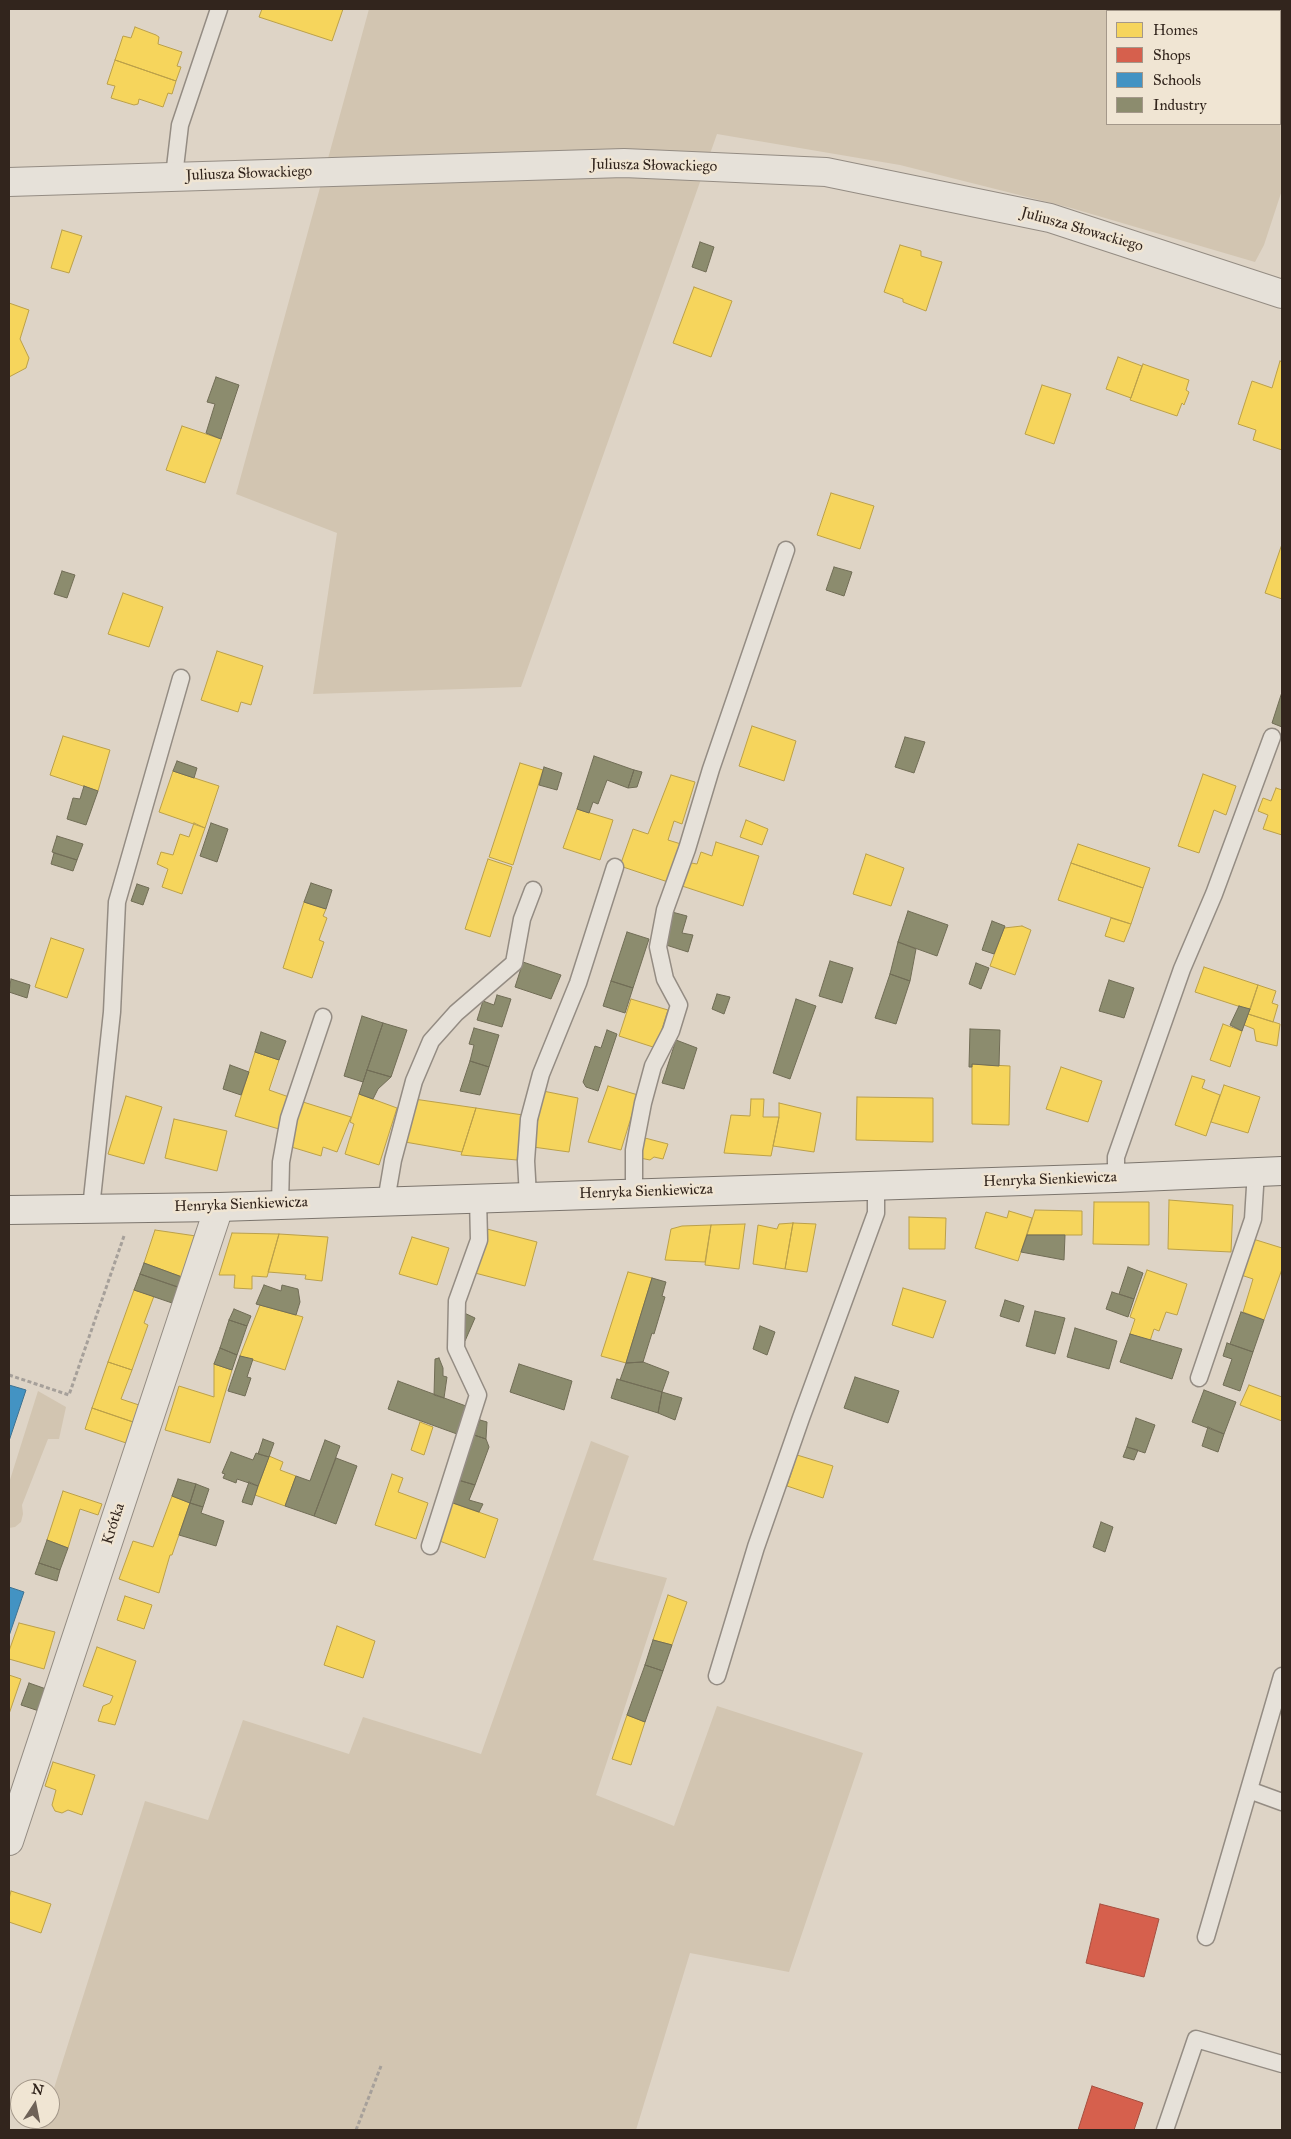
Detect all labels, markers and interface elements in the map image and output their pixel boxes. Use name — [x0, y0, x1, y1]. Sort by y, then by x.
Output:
legend — [1106, 10, 1281, 125]
text: Homes — [1153, 21, 1198, 39]
text: Shops — [1153, 46, 1191, 64]
text: Schools — [1153, 71, 1201, 89]
text: Industry — [1153, 96, 1207, 114]
street label: Juliusza Słowackiego — [591, 156, 717, 176]
street label: Juliusza Słowackiego — [186, 163, 312, 185]
street label: Juliusza Słowackiego — [1019, 204, 1145, 256]
street label: Henryka Sienkiewicza — [983, 1169, 1117, 1191]
street label: Henryka Sienkiewicza — [579, 1181, 713, 1203]
street label: Henryka Sienkiewicza — [174, 1194, 308, 1216]
street label: Krótka — [99, 1501, 129, 1547]
north arrow — [10, 2079, 60, 2129]
text: N — [30, 2080, 45, 2099]

